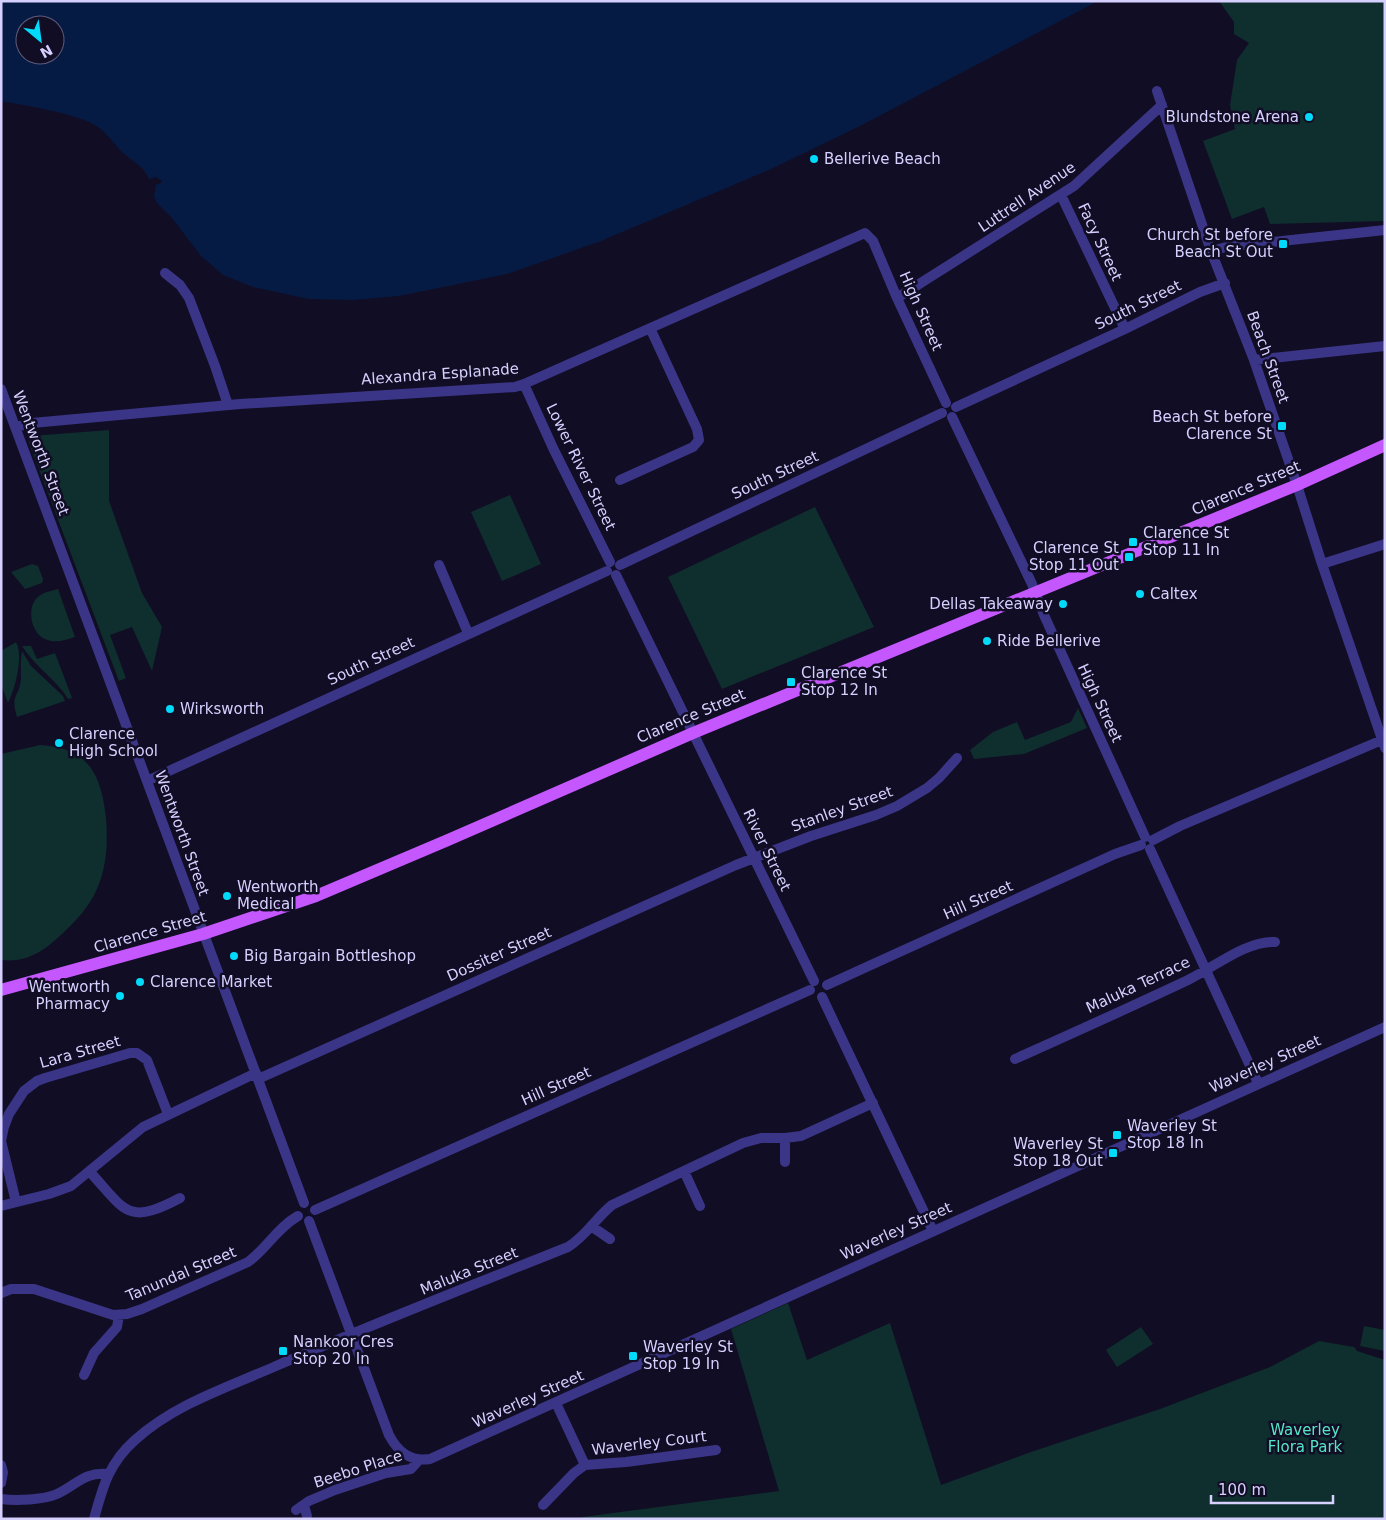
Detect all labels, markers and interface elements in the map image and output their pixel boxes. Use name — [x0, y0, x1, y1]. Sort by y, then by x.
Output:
north arrow — [15, 15, 65, 65]
text: N — [37, 42, 55, 61]
place label: Blundstone Arena — [1166, 108, 1299, 126]
marker: Blundstone Arena — [1303, 111, 1315, 123]
place label: Bellerive Beach — [824, 150, 941, 168]
marker: Bellerive Beach — [808, 153, 820, 165]
street label: Luttrell Avenue — [975, 158, 1079, 236]
street label: Facy Street — [1074, 200, 1126, 284]
place label: Church St before Beach St Out — [1147, 226, 1273, 261]
marker: Church St before Beach St Out — [1277, 238, 1289, 250]
street label: High Street — [896, 269, 947, 354]
street label: South Street — [1092, 276, 1184, 334]
street label: Beach Street — [1243, 308, 1293, 406]
street label: Alexandra Esplanade — [360, 360, 520, 388]
street label: Wentworth Street — [9, 388, 73, 518]
street label: Lower River Street — [542, 401, 620, 533]
place label: Beach St before Clarence St — [1152, 408, 1272, 443]
marker: Beach St before Clarence St — [1276, 420, 1288, 432]
street label: South Street — [729, 447, 821, 503]
street label: Clarence Street — [1189, 457, 1303, 519]
place label: Clarence St Stop 11 In — [1143, 524, 1229, 559]
marker: Clarence St Stop 11 In — [1127, 536, 1139, 548]
place label: Clarence St Stop 11 Out — [1029, 539, 1119, 574]
marker: Clarence St Stop 11 Out — [1123, 551, 1135, 563]
place label: Caltex — [1150, 585, 1198, 603]
marker: Caltex — [1134, 588, 1146, 600]
place label: Dellas Takeaway — [929, 595, 1053, 613]
marker: Dellas Takeaway — [1057, 598, 1069, 610]
place label: Ride Bellerive — [997, 632, 1101, 650]
street label: South Street — [325, 633, 417, 689]
marker: Ride Bellerive — [981, 635, 993, 647]
street label: High Street — [1074, 661, 1126, 745]
place label: Clarence St Stop 12 In — [801, 664, 887, 699]
marker: Clarence St Stop 12 In — [785, 676, 797, 688]
street label: Clarence Street — [634, 685, 748, 747]
place label: Wirksworth — [180, 700, 264, 718]
marker: Wirksworth — [164, 703, 176, 715]
place label: Clarence High School — [69, 725, 158, 760]
marker: Clarence High School — [53, 737, 65, 749]
street label: Wentworth Street — [151, 768, 213, 898]
street label: Stanley Street — [789, 782, 895, 836]
street label: River Street — [739, 806, 795, 894]
street label: Hill Street — [940, 877, 1016, 923]
place label: Wentworth Medical — [237, 878, 319, 913]
marker: Wentworth Medical — [221, 890, 233, 902]
street label: Clarence Street — [92, 907, 208, 957]
street label: Dossiter Street — [444, 923, 554, 985]
place label: Big Bargain Bottleshop — [244, 947, 416, 965]
marker: Big Bargain Bottleshop — [228, 950, 240, 962]
street label: Maluka Terrace — [1083, 953, 1193, 1017]
place label: Clarence Market — [150, 973, 272, 991]
marker: Clarence Market — [134, 976, 146, 988]
place label: Wentworth Pharmacy — [28, 978, 110, 1013]
marker: Wentworth Pharmacy — [114, 990, 126, 1002]
street label: Waverley Street — [1207, 1031, 1324, 1097]
street label: Lara Street — [37, 1032, 123, 1072]
street label: Hill Street — [518, 1063, 594, 1109]
place label: Waverley St Stop 18 In — [1127, 1117, 1217, 1152]
marker: Waverley St Stop 18 In — [1111, 1129, 1123, 1141]
place label: Waverley St Stop 18 Out — [1013, 1135, 1103, 1170]
marker: Waverley St Stop 18 Out — [1107, 1147, 1119, 1159]
street label: Waverley Street — [838, 1198, 955, 1264]
street label: Tanundal Street — [122, 1243, 239, 1306]
street label: Maluka Street — [418, 1243, 521, 1299]
place label: Nankoor Cres Stop 20 In — [293, 1333, 394, 1368]
place label: Waverley St Stop 19 In — [643, 1338, 733, 1373]
marker: Nankoor Cres Stop 20 In — [277, 1345, 289, 1357]
marker: Waverley St Stop 19 In — [627, 1350, 639, 1362]
street label: Waverley Street — [470, 1366, 587, 1432]
park label: Waverley Flora Park — [1268, 1421, 1343, 1456]
street label: Waverley Court — [591, 1427, 708, 1459]
street label: Beebo Place — [311, 1446, 405, 1492]
scale bar — [1211, 1472, 1334, 1504]
text: 100 m — [1218, 1481, 1266, 1499]

